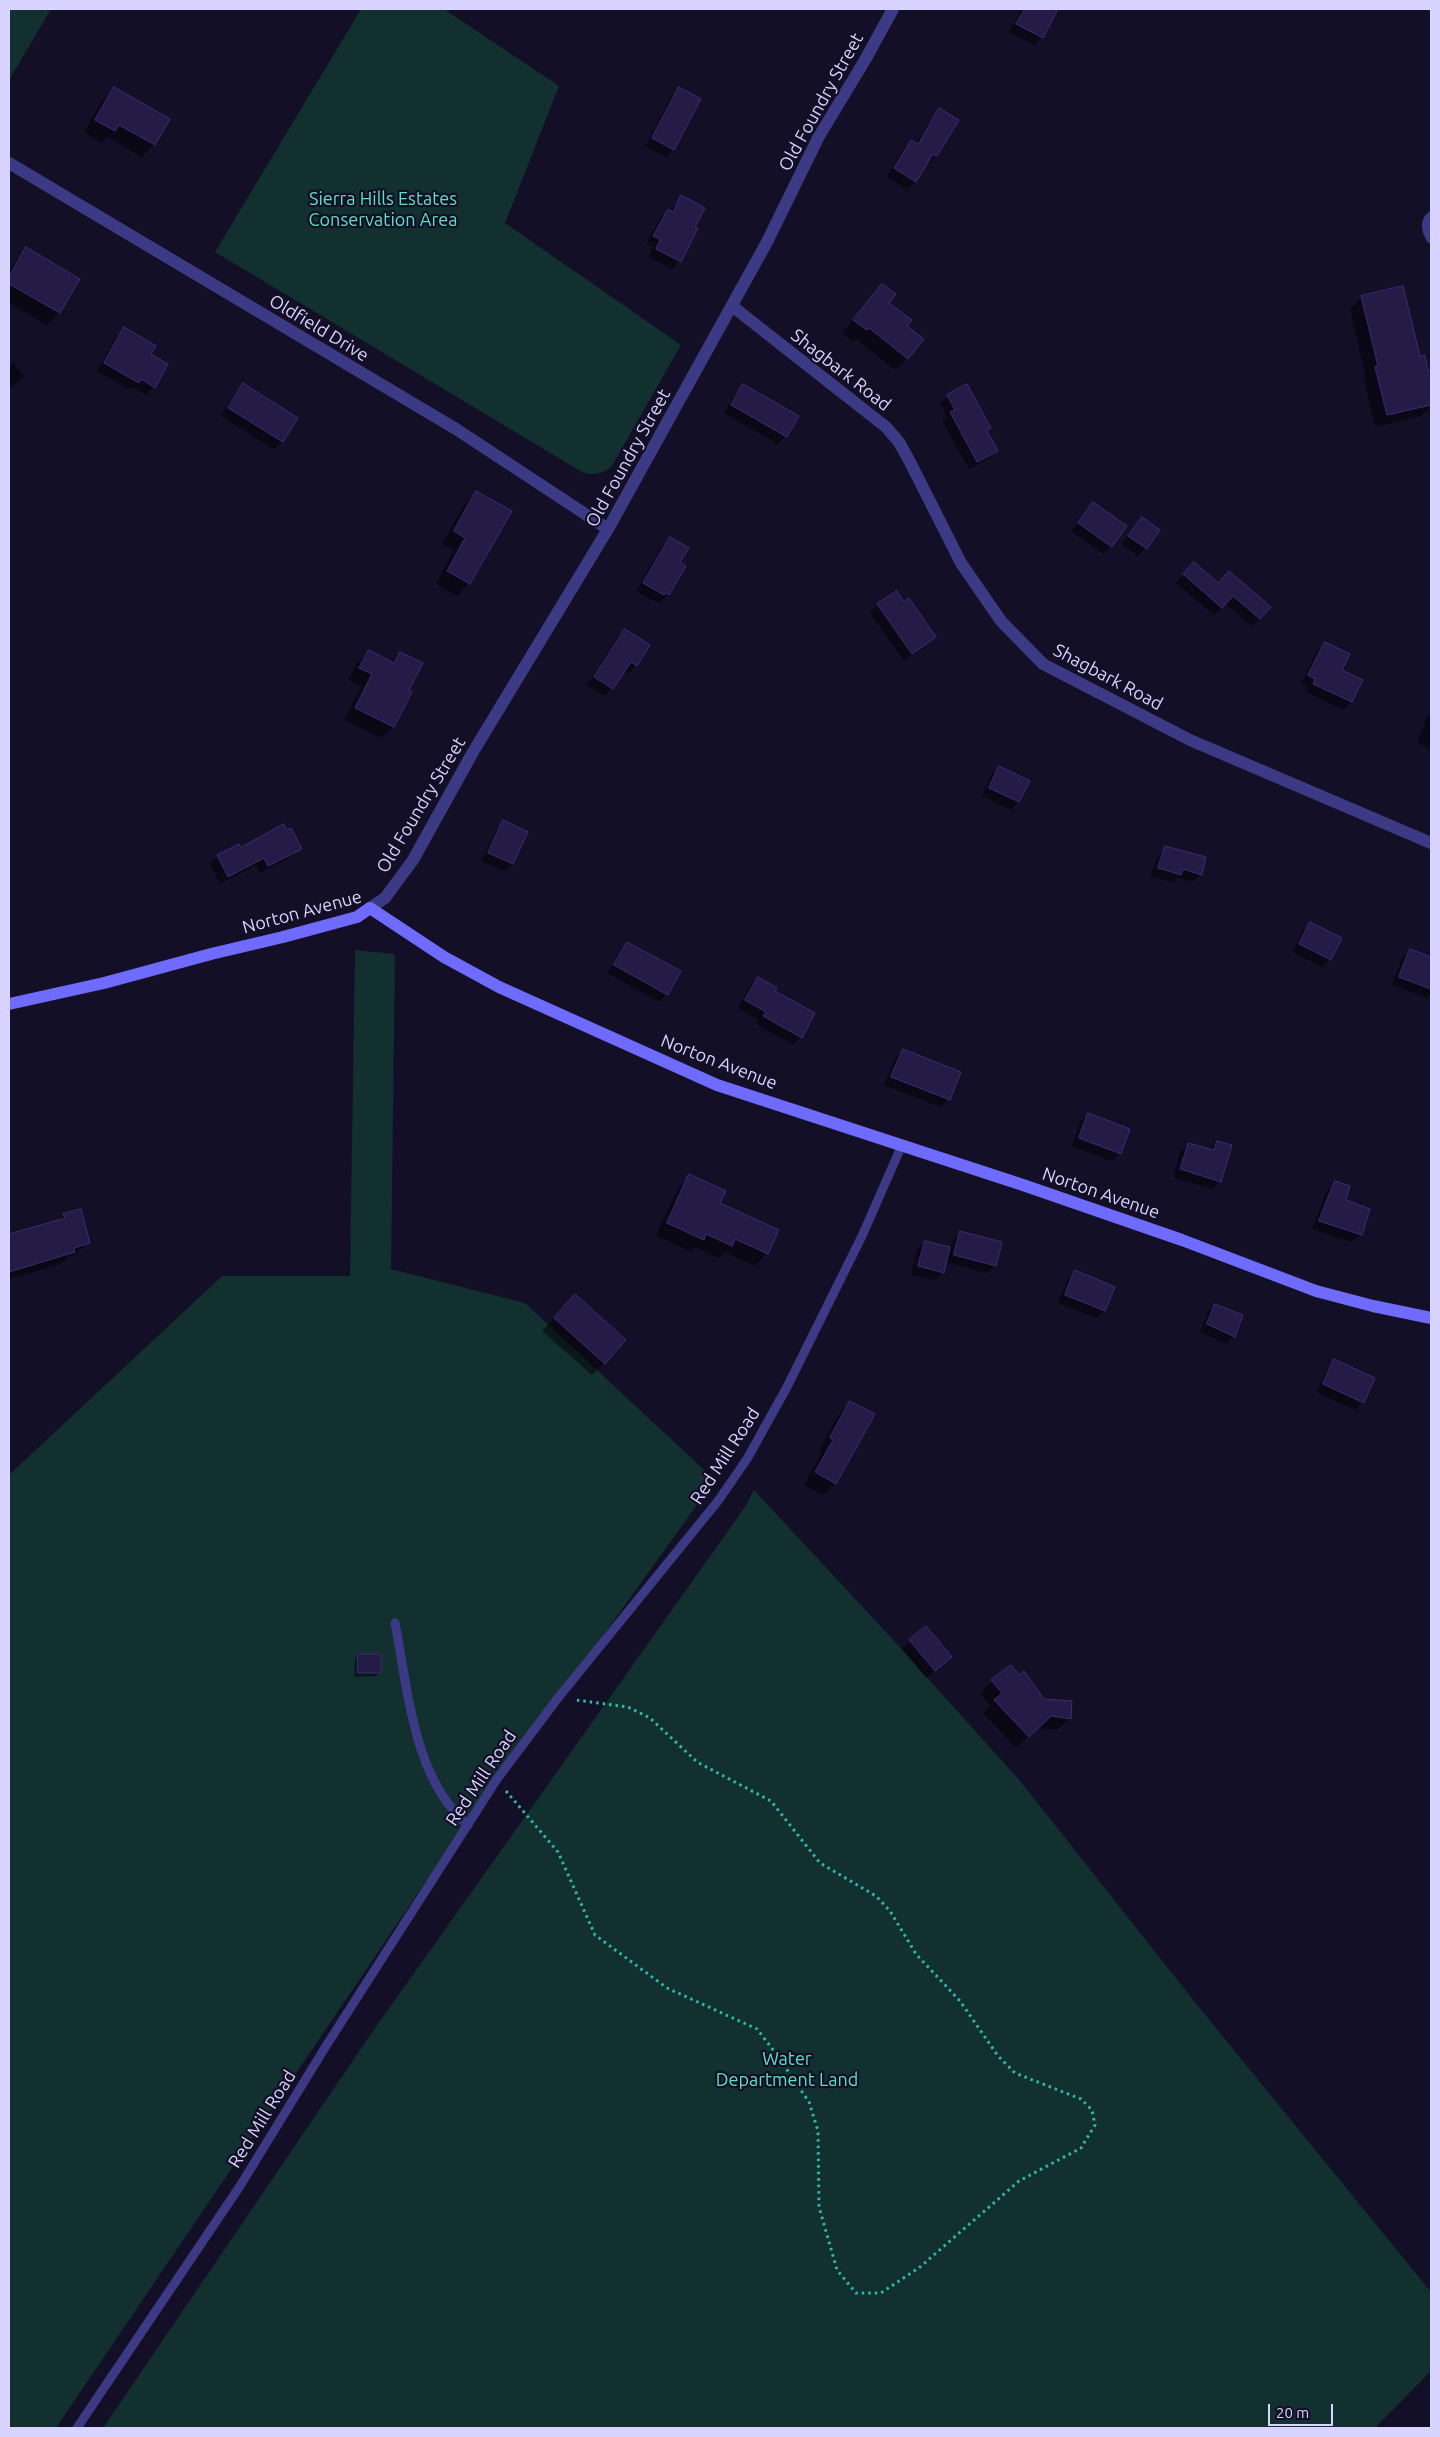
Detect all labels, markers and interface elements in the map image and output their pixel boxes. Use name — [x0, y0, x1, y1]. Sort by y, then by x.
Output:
street label: Old Foundry Street — [774, 29, 868, 175]
park label: Sierra Hills Estates Conservation Area — [309, 188, 457, 230]
street label: Oldfield Drive — [265, 290, 373, 366]
street label: Shagbark Road — [787, 324, 895, 416]
street label: Old Foundry Street — [581, 385, 675, 531]
street label: Shagbark Road — [1050, 639, 1166, 715]
street label: Old Foundry Street — [372, 733, 470, 877]
street label: Norton Avenue — [240, 886, 364, 938]
street label: Norton Avenue — [658, 1030, 780, 1094]
street label: Norton Avenue — [1039, 1163, 1163, 1223]
street label: Red Mill Road — [686, 1404, 764, 1508]
street label: Red Mill Road — [441, 1726, 521, 1830]
park label: Water Department Land — [716, 2048, 858, 2090]
street label: Red Mill Road — [223, 2066, 301, 2172]
scale bar — [1270, 2394, 1335, 2426]
text: 20 m — [1276, 2404, 1309, 2421]

